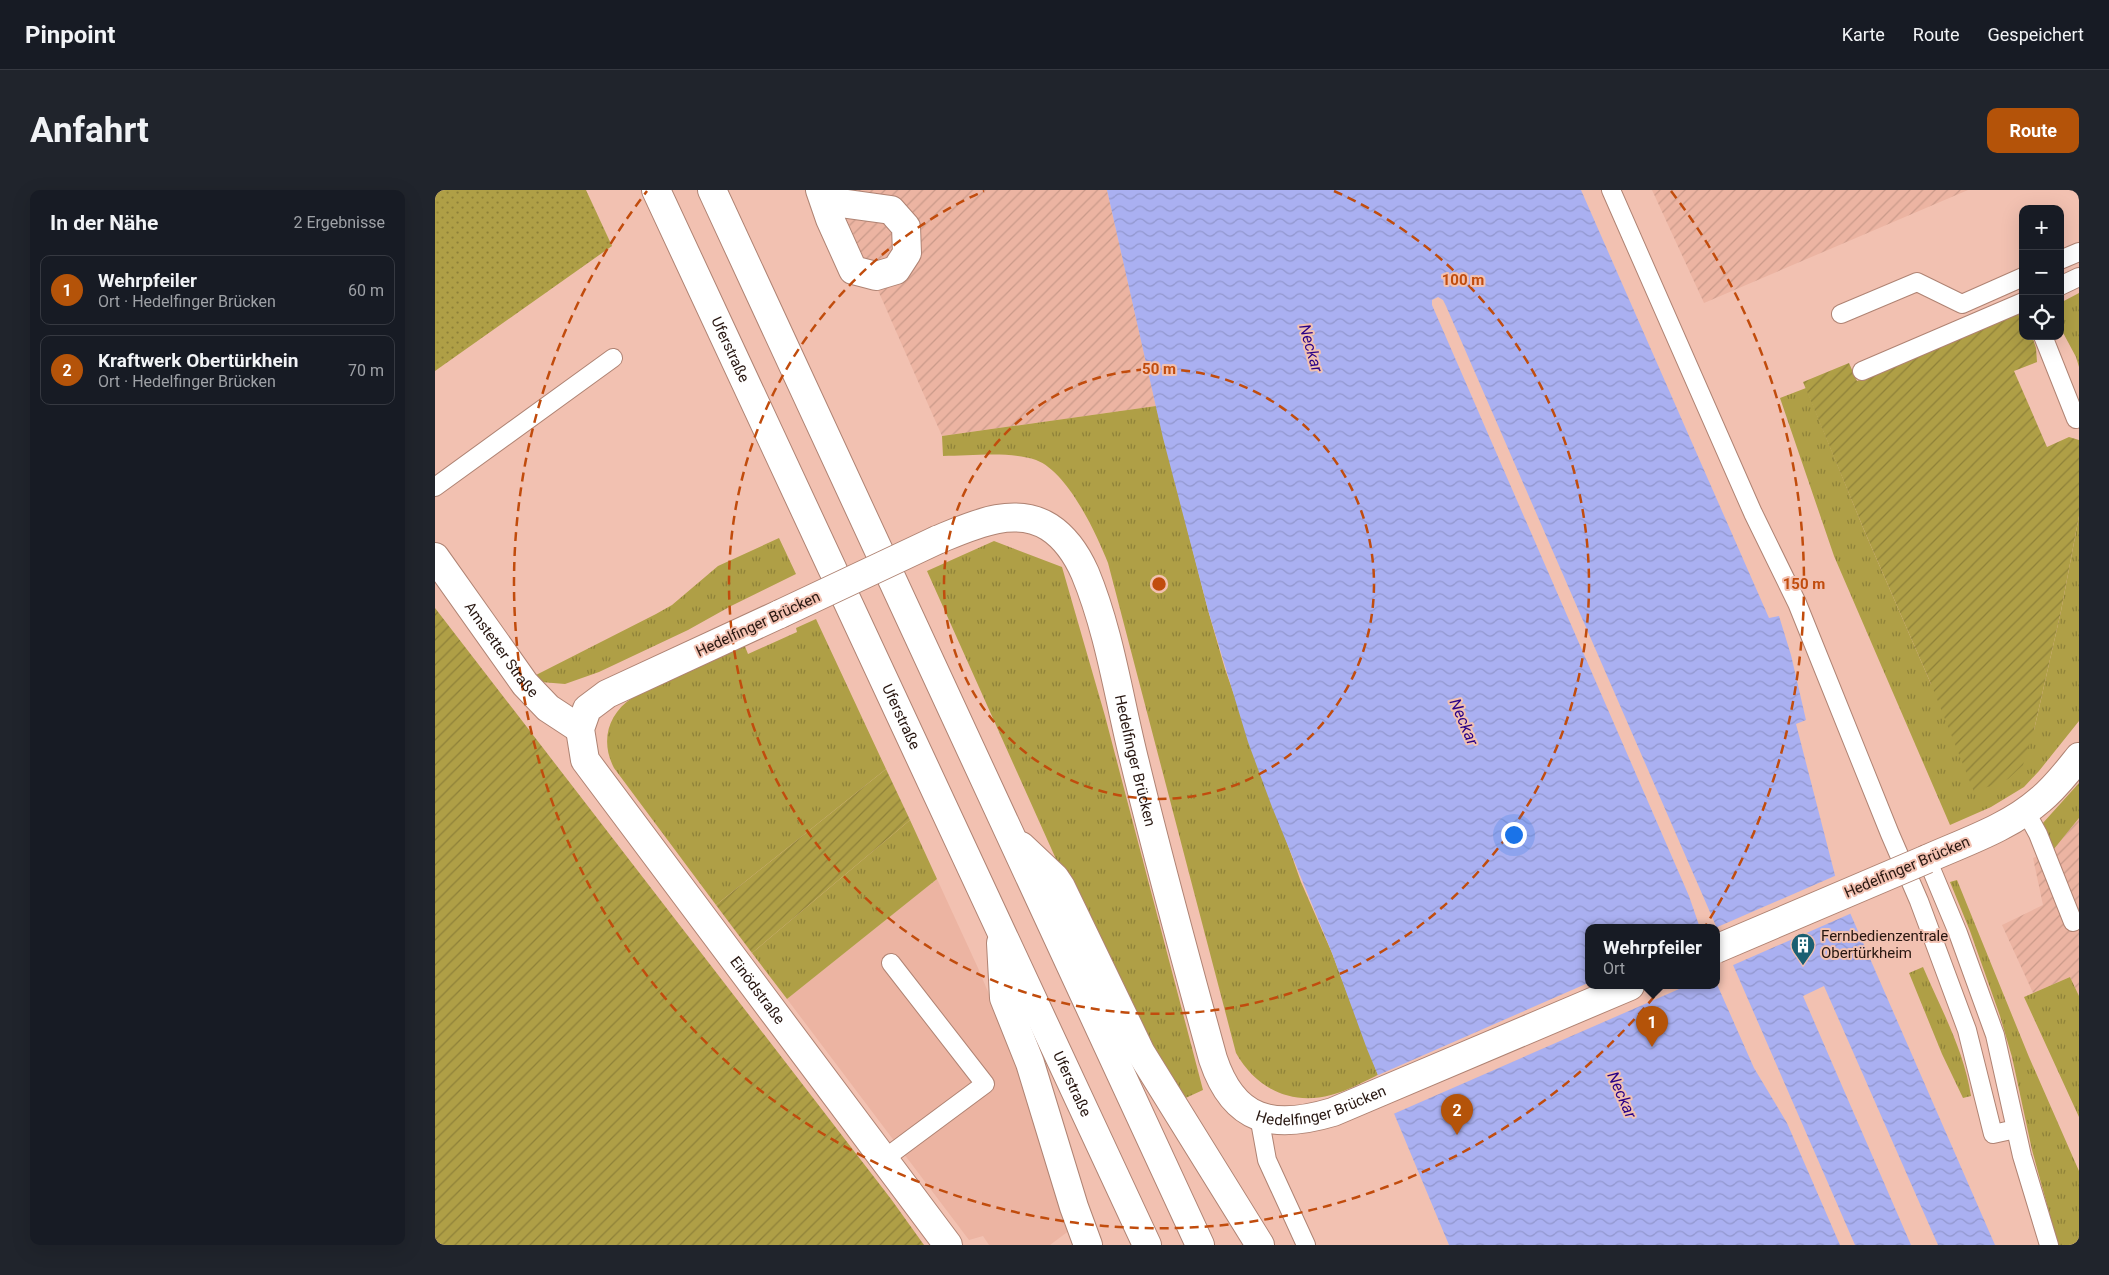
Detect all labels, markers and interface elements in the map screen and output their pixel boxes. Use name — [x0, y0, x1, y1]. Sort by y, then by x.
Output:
text: Pinpoint — [25, 21, 115, 49]
text: Karte — [1842, 24, 1885, 45]
text: Route — [1913, 24, 1960, 45]
text: Gespeichert — [1988, 24, 2084, 45]
button: Route — [1987, 108, 2079, 153]
text: Anfahrt — [30, 110, 149, 151]
map controls — [2019, 205, 2064, 340]
button: + — [2019, 205, 2064, 250]
text: In der Nähe — [50, 211, 158, 235]
text: 2 Ergebnisse — [293, 213, 385, 232]
button: − — [2019, 250, 2064, 295]
text: Wehrpfeiler — [98, 269, 197, 292]
text: 100 m — [1442, 271, 1484, 289]
text: 1 — [62, 281, 72, 300]
text: 60 m — [348, 281, 384, 300]
text: Ort · Hedelfinger Brücken — [98, 292, 276, 311]
button: locate — [2019, 295, 2064, 340]
street label: Uferstraße — [707, 314, 753, 385]
water label: Neckar — [1295, 322, 1327, 375]
text: Kraftwerk Obertürkhein — [98, 349, 298, 372]
text: 50 m — [1142, 360, 1176, 378]
text: 2 — [62, 361, 72, 380]
text: 70 m — [348, 361, 384, 380]
text: Ort · Hedelfinger Brücken — [98, 372, 276, 391]
centre of rings — [1150, 575, 1168, 593]
text: 150 m — [1783, 575, 1825, 593]
street label: Hedelfinger Brücken — [693, 587, 823, 661]
street label: Amstetter Straße — [461, 598, 542, 701]
street label: Uferstraße — [878, 681, 924, 752]
street label: Hedelfinger Brücken — [1111, 693, 1159, 828]
water label: Neckar — [1446, 696, 1483, 749]
your location — [1501, 822, 1527, 848]
street label: Hedelfinger Brücken — [1841, 832, 1973, 902]
popup — [1585, 924, 1720, 989]
place label: Fernbedienzentrale Obertürkheim — [1821, 927, 1948, 962]
building icon: Fernbedienzentrale Obertürkheim — [1790, 932, 1816, 966]
text: Wehrpfeiler — [1603, 936, 1702, 959]
street label: Einödstraße — [726, 953, 789, 1028]
text: Ort — [1603, 959, 1625, 978]
pin: 1 — [1636, 1006, 1668, 1047]
street label: Uferstraße — [1049, 1048, 1095, 1120]
water label: Neckar — [1603, 1069, 1641, 1122]
street label: Hedelfinger Brücken — [1253, 1082, 1389, 1129]
pin: 2 — [1441, 1094, 1473, 1135]

